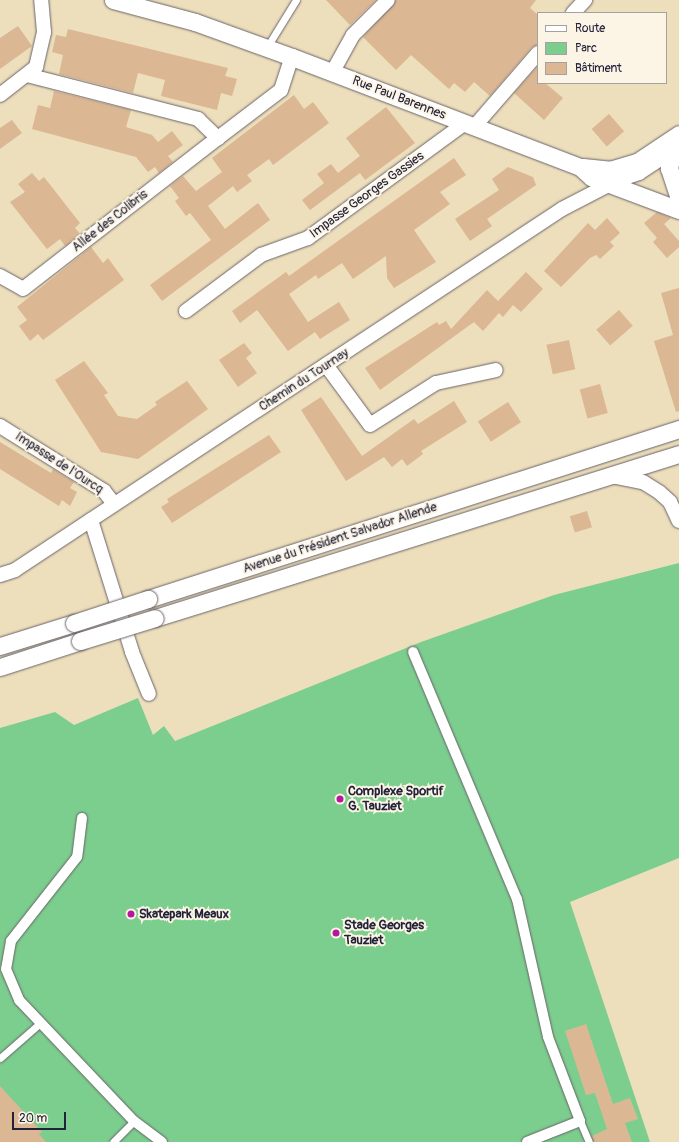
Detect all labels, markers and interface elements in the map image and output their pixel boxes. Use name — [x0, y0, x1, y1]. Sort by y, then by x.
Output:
legend — [537, 12, 667, 84]
text: Route — [575, 21, 605, 36]
text: Parc — [575, 41, 597, 56]
text: Bâtiment — [575, 61, 622, 76]
street label: Rue Paul Barennes — [350, 73, 448, 123]
street label: Impasse Georges Gassies — [307, 148, 427, 242]
street label: Allée des Colibris — [69, 187, 151, 255]
street label: Chemin du Tournay — [256, 345, 352, 415]
street label: Impasse de l'Ourcq — [12, 429, 106, 497]
street label: Avenue du Président Salvador Allende — [241, 499, 439, 577]
place label: Complexe Sportif G. Tauziet — [348, 784, 444, 815]
marker: Complexe Sportif G. Tauziet — [335, 794, 345, 804]
place label: Skatepark Meaux — [139, 906, 229, 922]
marker: Skatepark Meaux — [126, 909, 136, 919]
place label: Stade Georges Tauziet — [344, 918, 424, 949]
marker: Stade Georges Tauziet — [331, 928, 341, 938]
scale bar — [14, 1104, 68, 1130]
text: 20 m — [19, 1111, 47, 1126]

